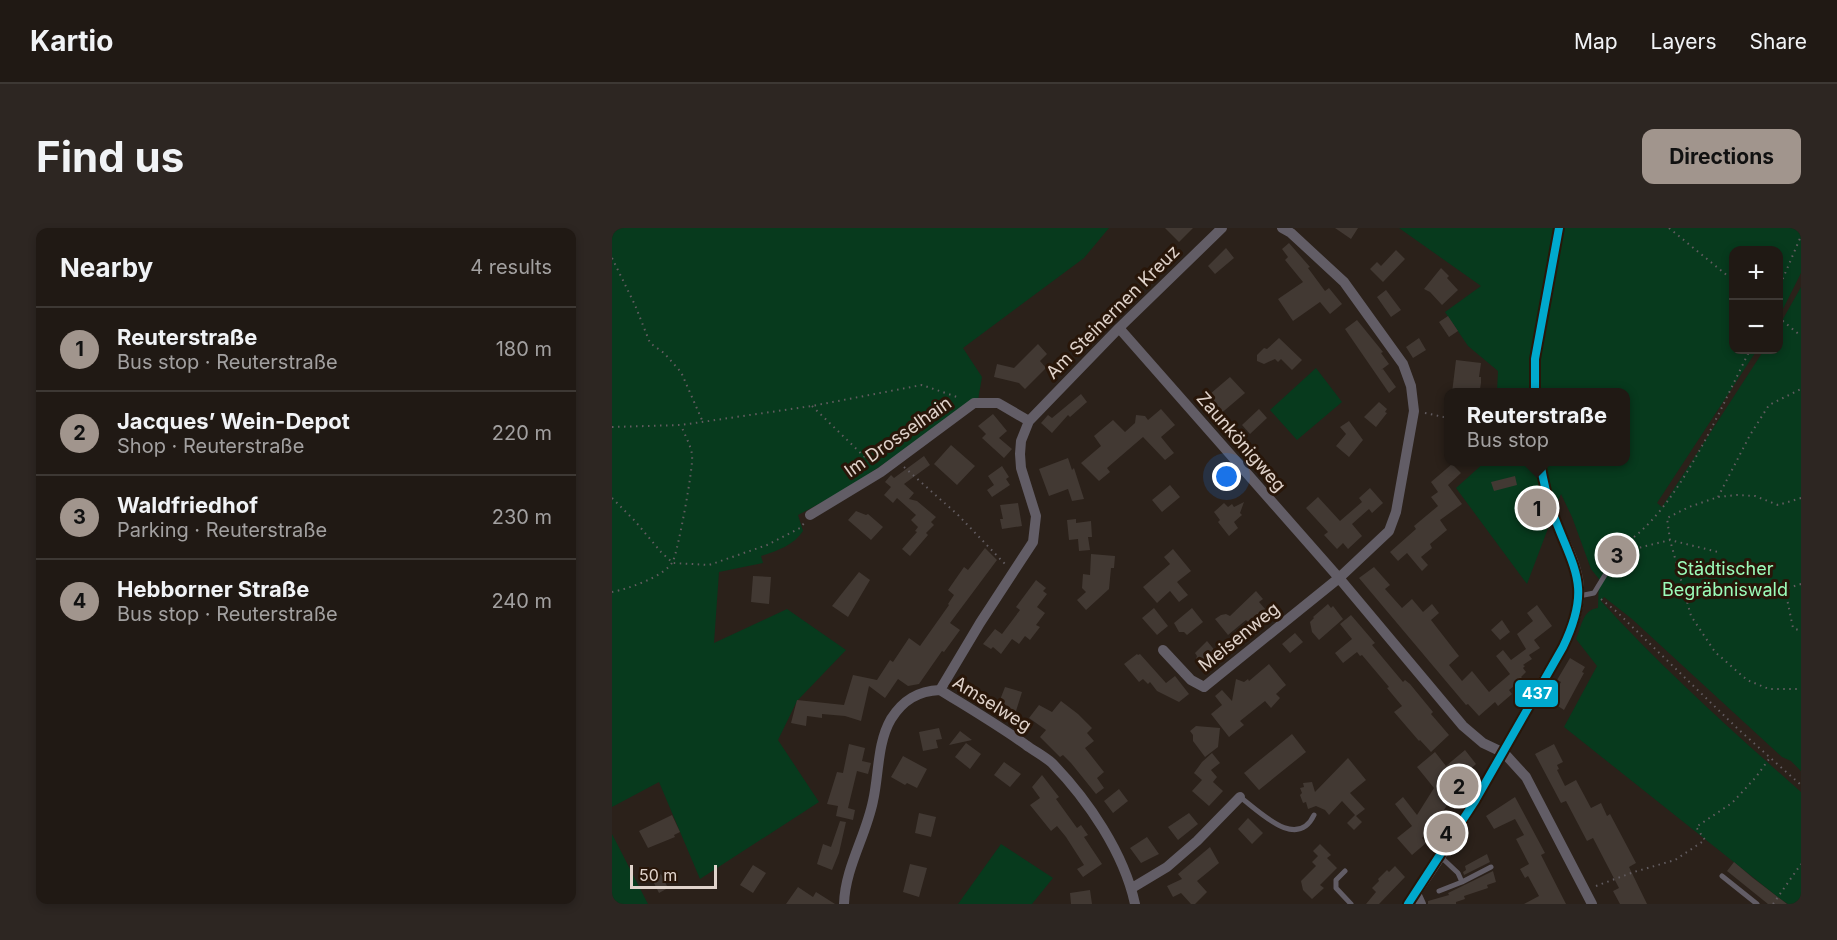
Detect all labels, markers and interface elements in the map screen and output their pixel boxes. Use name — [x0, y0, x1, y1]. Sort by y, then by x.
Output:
text: Kartio — [30, 24, 113, 58]
text: Map — [1574, 29, 1618, 54]
text: Layers — [1651, 29, 1717, 54]
text: Share — [1750, 29, 1807, 54]
button: Directions — [1642, 129, 1801, 184]
text: Find us — [36, 131, 184, 182]
street label: Am Steinernen Kreuz — [1042, 241, 1184, 383]
map controls — [1729, 246, 1783, 354]
button: + — [1729, 246, 1783, 300]
text: Nearby — [60, 252, 153, 283]
text: 4 results — [470, 255, 552, 279]
button: − — [1729, 300, 1783, 354]
text: Reuterstraße — [117, 324, 257, 350]
text: 1 — [75, 337, 84, 361]
text: 180 m — [496, 337, 552, 361]
text: Bus stop · Reuterstraße — [117, 350, 338, 374]
street label: Zaunkönigweg — [1192, 388, 1290, 496]
popup — [1444, 388, 1630, 466]
street label: Im Drosselhain — [840, 392, 955, 481]
text: Reuterstraße — [1467, 402, 1607, 428]
text: Jacques’ Wein-Depot — [117, 408, 350, 434]
text: 2 — [73, 421, 86, 445]
text: 220 m — [492, 421, 552, 445]
text: Bus stop — [1467, 428, 1549, 452]
text: Shop · Reuterstraße — [117, 434, 304, 458]
your location — [1212, 462, 1241, 491]
pin: 1 — [1518, 486, 1556, 530]
text: Waldfriedhof — [117, 492, 258, 518]
text: 3 — [73, 505, 86, 529]
text: 230 m — [492, 505, 552, 529]
text: Parking · Reuterstraße — [117, 518, 327, 542]
pin: 3 — [1598, 532, 1636, 578]
park label: Städtischer Begräbniswald — [1662, 558, 1788, 600]
text: Hebborner Straße — [117, 576, 309, 602]
text: 4 — [73, 589, 86, 613]
text: 240 m — [491, 589, 552, 613]
street label: Meisenweg — [1194, 598, 1283, 676]
text: Bus stop · Reuterstraße — [117, 602, 338, 626]
street label: Amselweg — [949, 671, 1035, 736]
line badge: 437 — [1514, 679, 1559, 708]
text: 437 — [1522, 683, 1552, 703]
pin: 2 — [1440, 764, 1478, 808]
pin: 4 — [1426, 810, 1466, 856]
scale bar — [630, 862, 717, 890]
text: 50 m — [639, 865, 677, 885]

